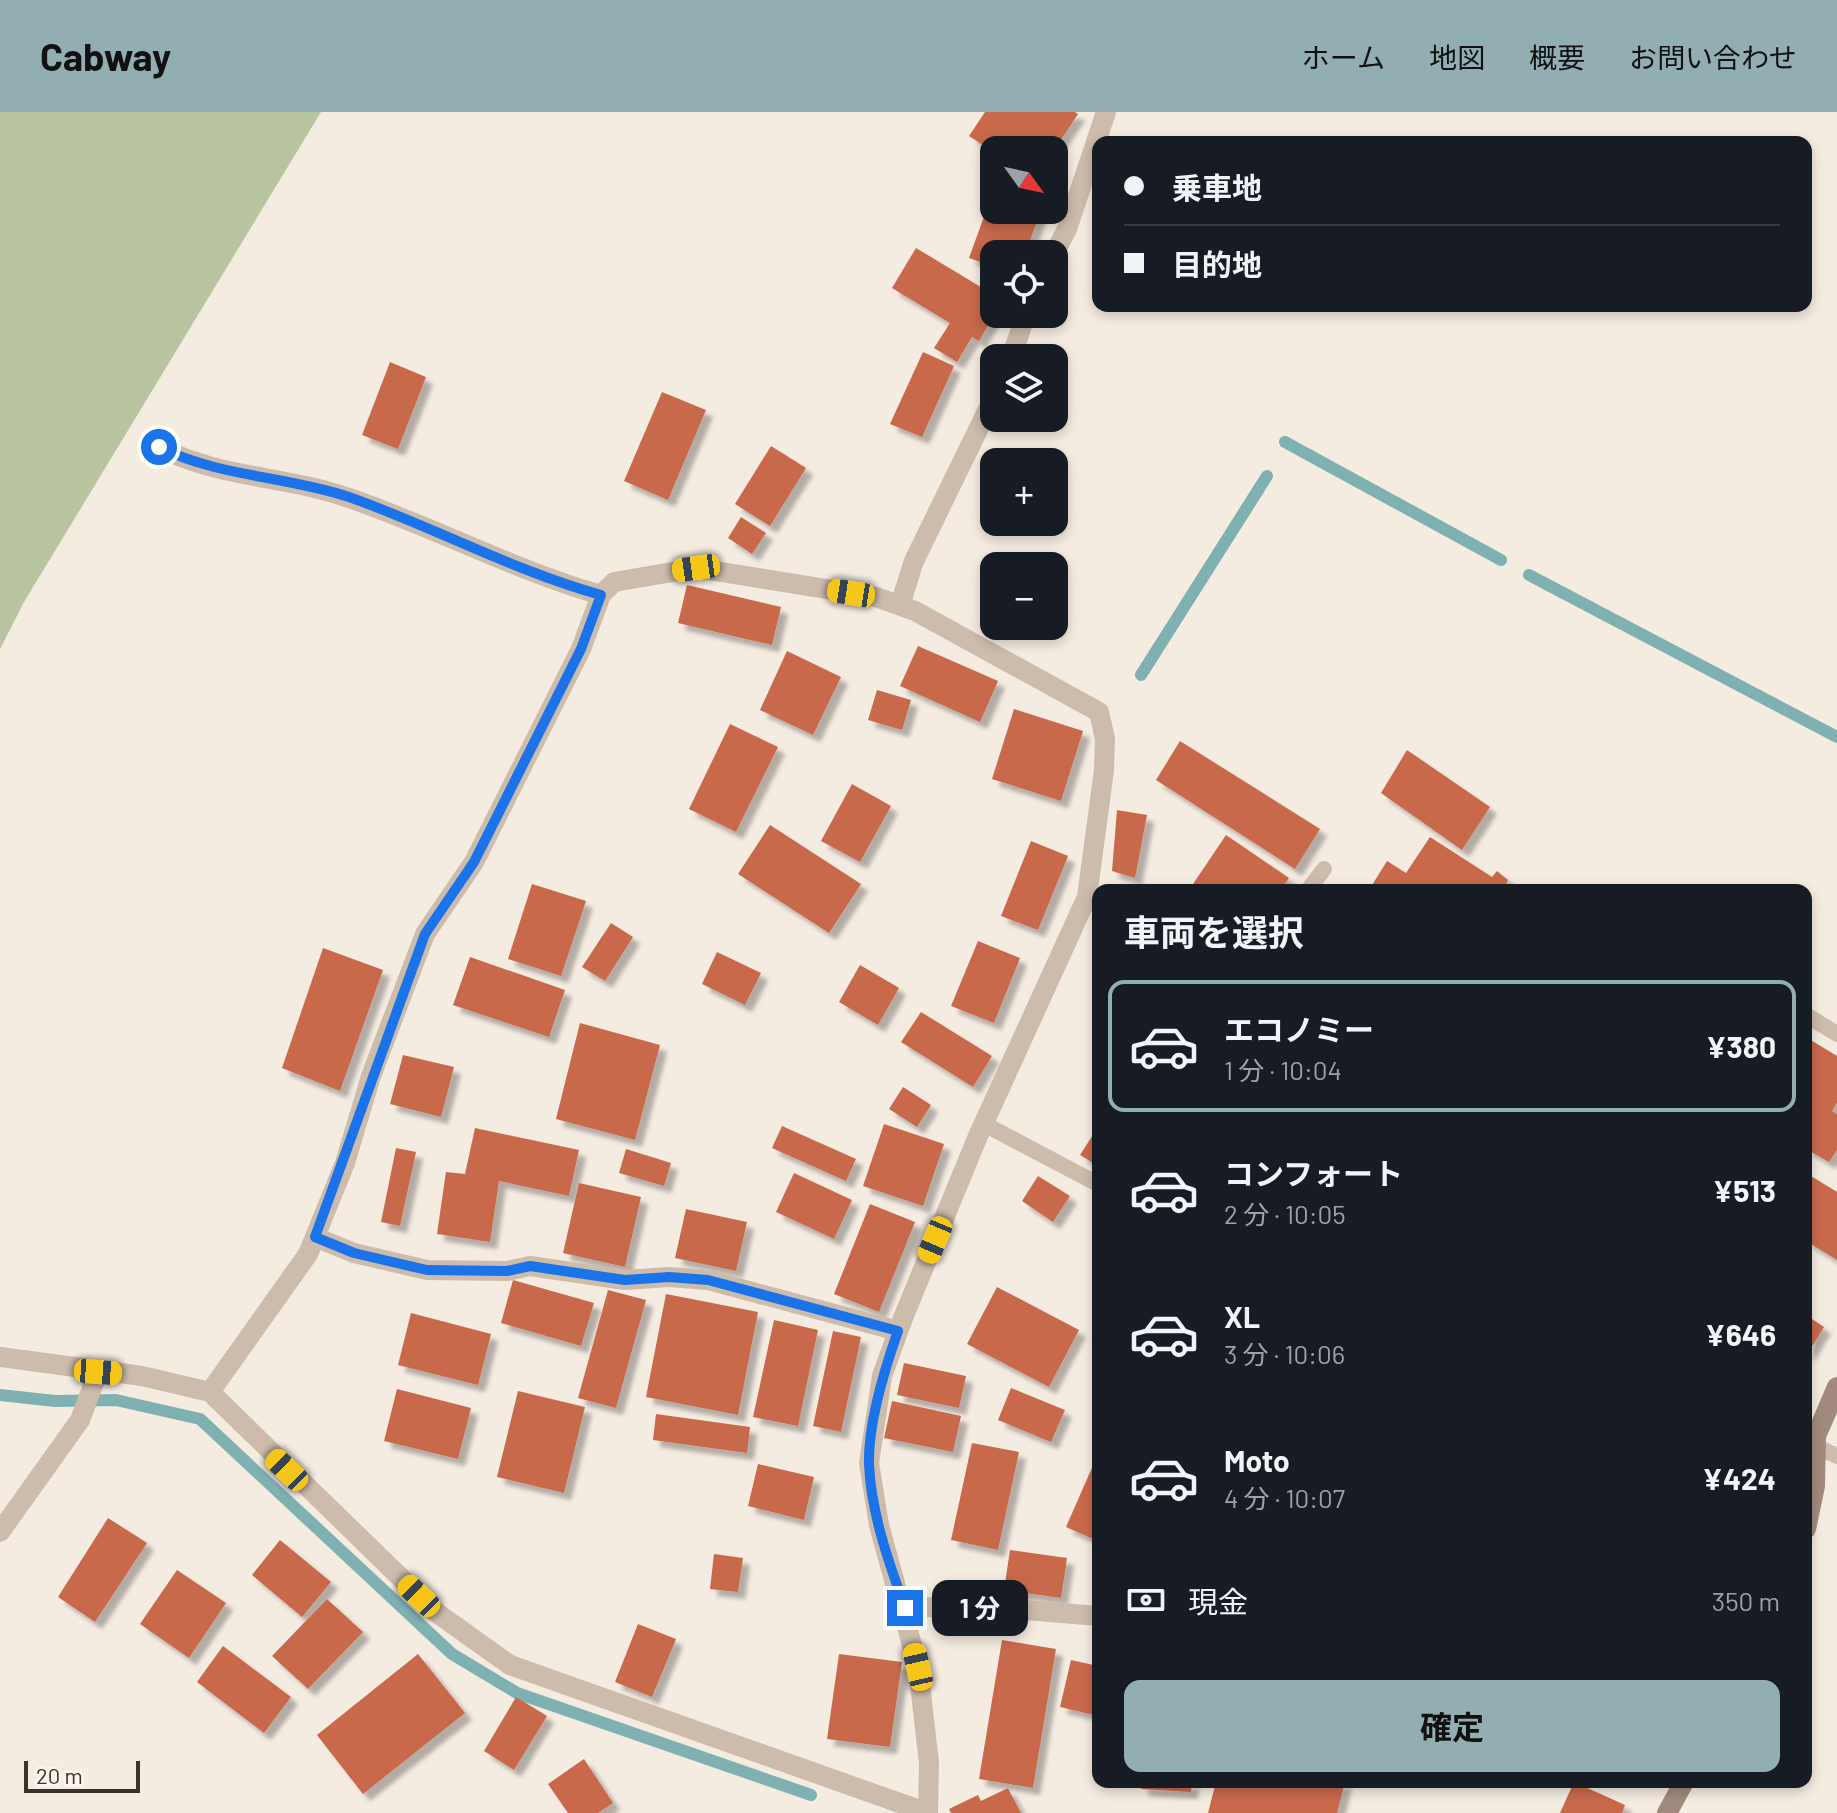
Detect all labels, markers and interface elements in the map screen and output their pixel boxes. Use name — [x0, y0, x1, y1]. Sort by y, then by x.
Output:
text: Cabway — [40, 33, 171, 79]
text: ホーム — [1302, 40, 1385, 74]
text: 地図 — [1429, 40, 1485, 74]
text: 概要 — [1529, 40, 1585, 74]
text: お問い合わせ — [1629, 40, 1797, 74]
north arrow — [980, 136, 1068, 224]
map controls — [980, 136, 1068, 640]
text: 乗車地 — [1172, 169, 1262, 205]
button: locate — [980, 240, 1068, 328]
text: 目的地 — [1172, 246, 1262, 282]
button: layers — [980, 344, 1068, 432]
route start — [141, 429, 177, 465]
button: + — [980, 448, 1068, 536]
button: − — [980, 552, 1068, 640]
car — [671, 553, 721, 583]
car — [825, 577, 877, 609]
text: 車両を選択 — [1124, 910, 1304, 953]
icon: car — [1128, 1010, 1200, 1082]
text: エコノミー — [1224, 1011, 1374, 1047]
text: ¥380 — [1706, 1028, 1776, 1064]
text: 1 分 · 10:04 — [1224, 1054, 1342, 1085]
icon: car — [1128, 1154, 1200, 1226]
text: コンフォート — [1224, 1155, 1403, 1191]
text: ¥513 — [1713, 1172, 1776, 1208]
text: 2 分 · 10:05 — [1224, 1198, 1346, 1229]
car — [915, 1213, 955, 1267]
icon: car — [1128, 1298, 1200, 1370]
text: XL — [1224, 1298, 1260, 1334]
text: ¥646 — [1705, 1316, 1776, 1352]
text: 3 分 · 10:06 — [1224, 1338, 1345, 1369]
car — [73, 1358, 123, 1386]
icon: car — [1128, 1442, 1200, 1514]
text: Moto — [1224, 1442, 1290, 1478]
car — [261, 1445, 313, 1495]
text: ¥424 — [1702, 1460, 1776, 1496]
text: 4 分 · 10:07 — [1224, 1482, 1345, 1513]
car — [393, 1571, 445, 1621]
icon: cash — [1124, 1578, 1168, 1622]
callout: 1 分 — [933, 1580, 1029, 1636]
text: 現金 — [1188, 1583, 1248, 1619]
text: 350 m — [1712, 1585, 1780, 1616]
route end — [887, 1590, 923, 1626]
text: 1 分 — [960, 1592, 1000, 1623]
car — [901, 1641, 935, 1693]
button: 確定 — [1124, 1680, 1780, 1772]
scale bar — [24, 1757, 140, 1793]
text: 20 m — [36, 1762, 83, 1788]

